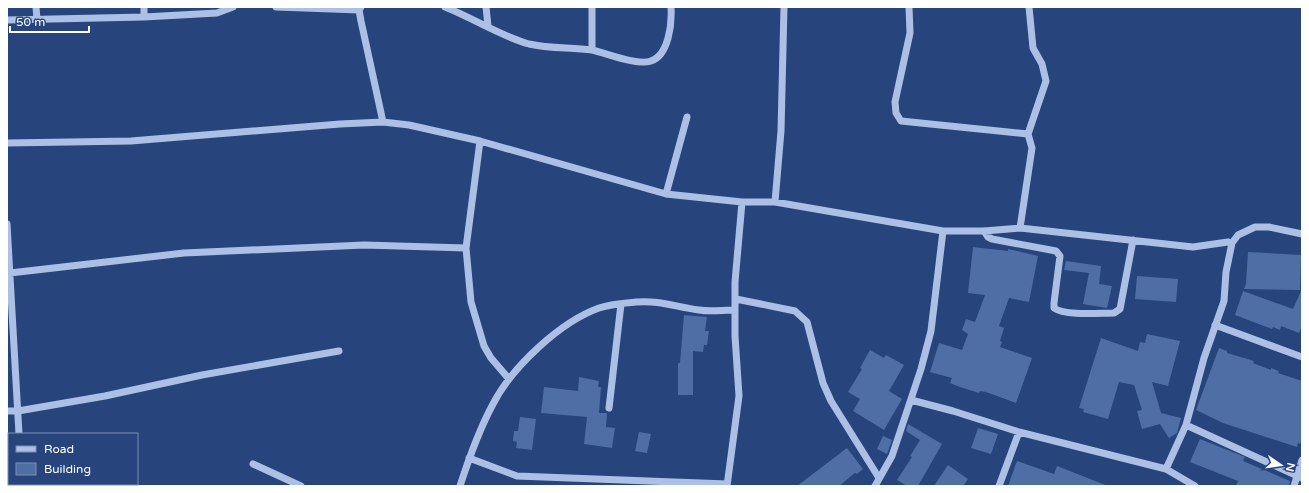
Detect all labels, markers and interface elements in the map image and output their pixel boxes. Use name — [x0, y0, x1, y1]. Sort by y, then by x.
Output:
scale bar — [10, 8, 89, 34]
text: 50 m — [16, 15, 45, 29]
legend — [8, 433, 138, 485]
text: Road — [44, 442, 74, 456]
north arrow — [1261, 445, 1301, 485]
text: N — [1283, 461, 1298, 473]
text: Building — [44, 462, 91, 476]

